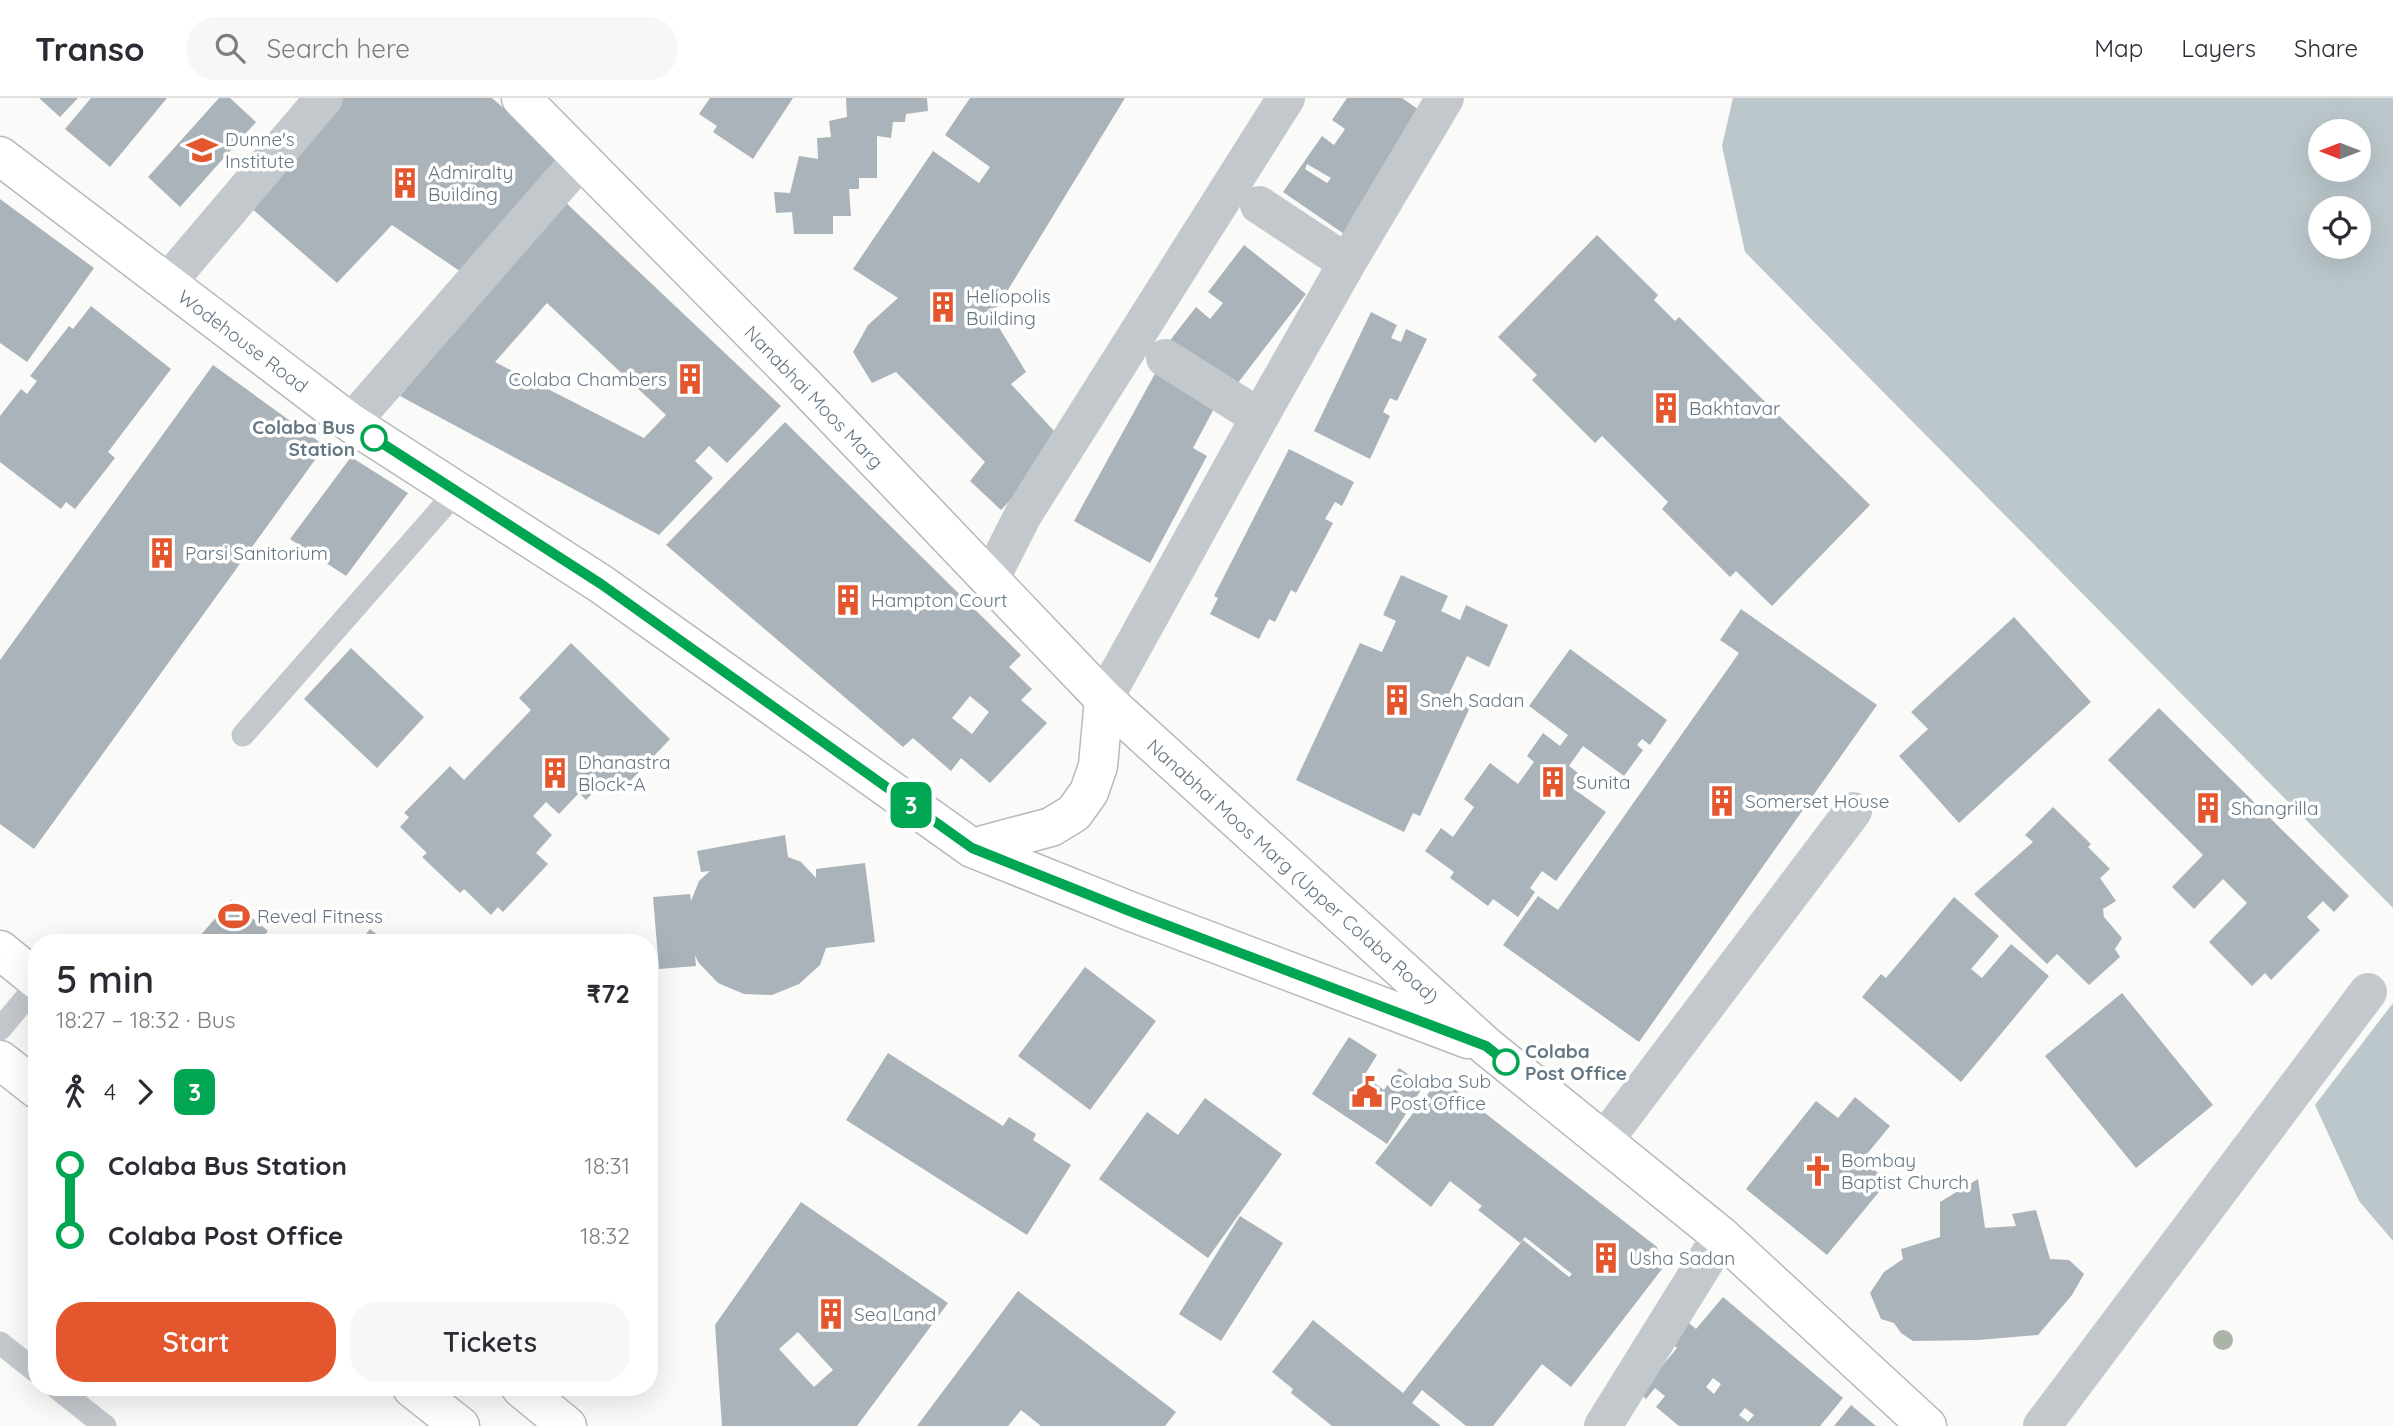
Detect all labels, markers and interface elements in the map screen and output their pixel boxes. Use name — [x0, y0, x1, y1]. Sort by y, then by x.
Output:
search box — [187, 17, 677, 80]
text: Transo — [35, 28, 145, 69]
icon: search — [211, 29, 249, 67]
text: Search here — [267, 32, 410, 65]
text: Map — [2094, 33, 2143, 63]
text: Layers — [2181, 33, 2256, 63]
text: Share — [2294, 33, 2358, 63]
north arrow — [2308, 119, 2371, 182]
map controls — [2308, 119, 2371, 259]
place label: Dunne's Institute — [225, 127, 295, 173]
school or university icon: Dunne's Institute — [185, 133, 219, 167]
place label: Admiralty Building — [428, 160, 513, 206]
building icon: Admiralty Building — [388, 166, 422, 200]
button: locate — [2308, 196, 2371, 259]
street label: Wodehouse Road — [173, 284, 313, 398]
place label: Heliopolis Building — [966, 284, 1051, 330]
building icon: Heliopolis Building — [926, 290, 960, 324]
street label: Nanabhai Moos Marg — [739, 320, 889, 474]
building icon: Colaba Chambers — [673, 362, 707, 396]
place label: Colaba Chambers — [509, 367, 667, 391]
building icon: Bakhtavar — [1649, 391, 1683, 425]
place label: Bakhtavar — [1689, 396, 1781, 420]
place label: Colaba Bus Station — [252, 415, 355, 461]
marker: Colaba Bus Station — [361, 425, 387, 451]
building icon: Parsi Sanitorium — [145, 536, 179, 570]
place label: Parsi Sanitorium — [185, 541, 328, 565]
building icon: Hampton Court — [831, 583, 865, 617]
place label: Hampton Court — [871, 588, 1007, 612]
building icon: Sneh Sadan — [1380, 683, 1414, 717]
place label: Sneh Sadan — [1420, 688, 1525, 712]
street label: Nanabhai Moos Marg (Upper Colaba Road) — [1142, 734, 1444, 1008]
place label: Dhanastra Block-A — [578, 750, 670, 796]
building icon: Dhanastra Block-A — [538, 756, 572, 790]
building icon: Sunita — [1536, 765, 1570, 799]
place label: Sunita — [1576, 770, 1631, 794]
line badge: 3 — [888, 782, 934, 828]
building icon: Somerset House — [1705, 784, 1739, 818]
place label: Somerset House — [1745, 789, 1889, 813]
text: 3 — [905, 790, 917, 820]
building icon: Shangrilla — [2191, 791, 2225, 825]
place label: Shangrilla — [2231, 796, 2318, 820]
sports icon: Reveal Fitness — [217, 899, 251, 933]
place label: Reveal Fitness — [257, 904, 383, 928]
text: 5 min — [56, 955, 154, 1003]
text: ₹72 — [587, 977, 630, 1010]
text: 18:27 – 18:32 · Bus — [56, 1005, 236, 1034]
place label: Colaba Post Office — [1525, 1039, 1627, 1085]
marker: Colaba Post Office — [1493, 1049, 1519, 1075]
place label: Colaba Sub Post Office — [1390, 1069, 1491, 1115]
icon: walk — [56, 1073, 94, 1111]
icon: forward — [126, 1073, 164, 1111]
public building icon: Colaba Sub Post Office — [1350, 1075, 1384, 1109]
text: 4 — [104, 1077, 116, 1106]
text: 3 — [188, 1077, 201, 1107]
place label: Bombay Baptist Church — [1841, 1148, 1969, 1194]
text: Colaba Bus Station — [108, 1149, 347, 1182]
text: 18:31 — [584, 1151, 630, 1180]
church icon: Bombay Baptist Church — [1801, 1154, 1835, 1188]
text: Colaba Post Office — [108, 1219, 343, 1252]
text: 18:32 — [580, 1221, 630, 1250]
building icon: Usha Sadan — [1589, 1241, 1623, 1275]
place label: Usha Sadan — [1629, 1246, 1735, 1270]
building icon: Sea Land — [814, 1297, 848, 1331]
button: Start — [56, 1302, 336, 1382]
button: Tickets — [350, 1302, 630, 1382]
place label: Sea Land — [854, 1302, 936, 1326]

